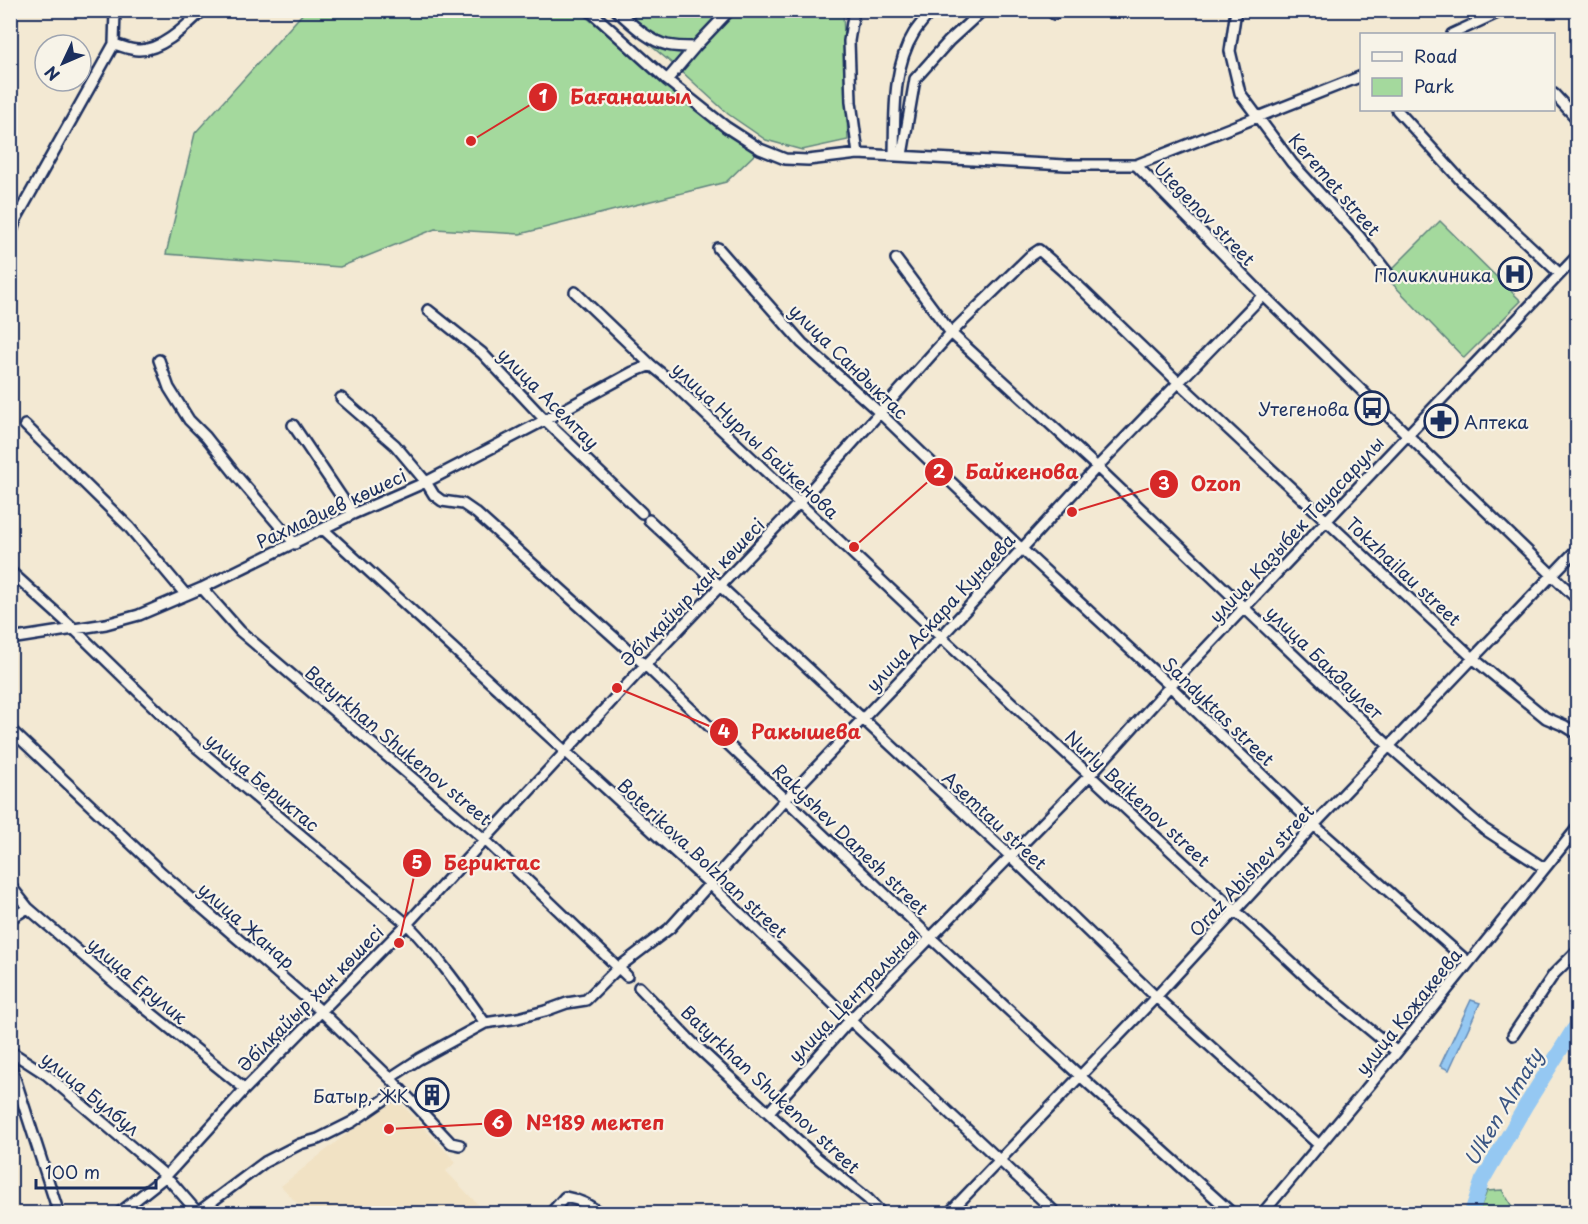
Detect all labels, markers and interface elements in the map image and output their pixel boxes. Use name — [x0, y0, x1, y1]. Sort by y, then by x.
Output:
north arrow — [33, 33, 93, 93]
legend — [1360, 33, 1555, 111]
text: Road — [1414, 42, 1458, 69]
text: N — [38, 61, 65, 87]
text: Park — [1414, 72, 1454, 99]
callout: Бағанашыл — [528, 78, 704, 116]
text: Бағанашыл — [570, 81, 692, 111]
text: 1 — [539, 82, 548, 109]
street label: Keremet street — [1283, 127, 1387, 241]
street label: Utegenov street — [1148, 155, 1262, 271]
hospital icon: Поликлиника — [1497, 256, 1533, 292]
place label: Поликлиника — [1374, 261, 1493, 288]
street label: улица Сандыктас — [783, 297, 915, 425]
street label: улица Асемтау — [492, 341, 606, 455]
street label: улица Нурлы Байкенова — [666, 355, 846, 525]
bus stop icon: Утегенова — [1354, 390, 1390, 426]
place label: Утегенова — [1258, 395, 1350, 422]
pharmacy icon: Аптека — [1423, 403, 1459, 439]
place label: Аптека — [1464, 408, 1529, 435]
street label: улица Казыбек Тауасарулы — [1202, 430, 1390, 628]
callout: Байкенова — [924, 453, 1091, 491]
text: Байкенова — [965, 456, 1079, 486]
text: 2 — [933, 457, 946, 484]
street label: Рахмадиев көшесі — [251, 461, 411, 555]
callout: Ozon — [1149, 465, 1253, 503]
text: Ozon — [1191, 468, 1241, 498]
text: 3 — [1158, 469, 1170, 496]
street label: Tokzhailau street — [1340, 510, 1468, 632]
street label: Әбілқайыр хан көшесі — [614, 512, 770, 672]
street label: улица Аскара Кунаева — [859, 526, 1021, 697]
street label: улица Бакдаулет — [1260, 599, 1390, 725]
street label: Sandyktas street — [1157, 650, 1281, 772]
street label: Batyrkhan Shukenov street — [300, 659, 498, 831]
callout: Ракышева — [709, 713, 873, 751]
text: Ракышева — [751, 716, 862, 746]
text: 4 — [718, 717, 730, 744]
street label: Nurly Baikenov street — [1059, 723, 1217, 873]
street label: улица Бериктас — [200, 726, 326, 838]
street label: Rakyshev Danesh street — [767, 757, 935, 921]
street label: Asemtau street — [937, 764, 1053, 876]
street label: Boterikova Bolzhan street — [612, 772, 794, 944]
street label: Oraz Abishev street — [1182, 798, 1320, 942]
callout: Бериктас — [402, 844, 553, 882]
text: Бериктас — [444, 847, 540, 877]
text: 5 — [411, 848, 423, 875]
street label: улица Жанар — [193, 875, 301, 975]
street label: Әбілқайыр хан көшесі — [231, 919, 389, 1077]
street label: улица Центральная — [782, 922, 924, 1068]
street label: улица Ерулик — [82, 930, 194, 1030]
street label: улица Кожакеева — [1348, 941, 1468, 1080]
street label: Batyrkhan Shukenov street — [675, 998, 867, 1180]
water label: Ulken Almaty — [1456, 1041, 1551, 1171]
street label: улица Булбул — [36, 1045, 146, 1141]
building icon: Батыр, ЖК — [414, 1077, 450, 1113]
place label: Батыр, ЖК — [313, 1082, 409, 1109]
callout: №189 мектеп — [483, 1104, 677, 1142]
text: №189 мектеп — [526, 1107, 664, 1137]
text: 6 — [492, 1108, 505, 1135]
scale bar — [36, 1152, 156, 1190]
text: 100 m — [45, 1158, 100, 1185]

